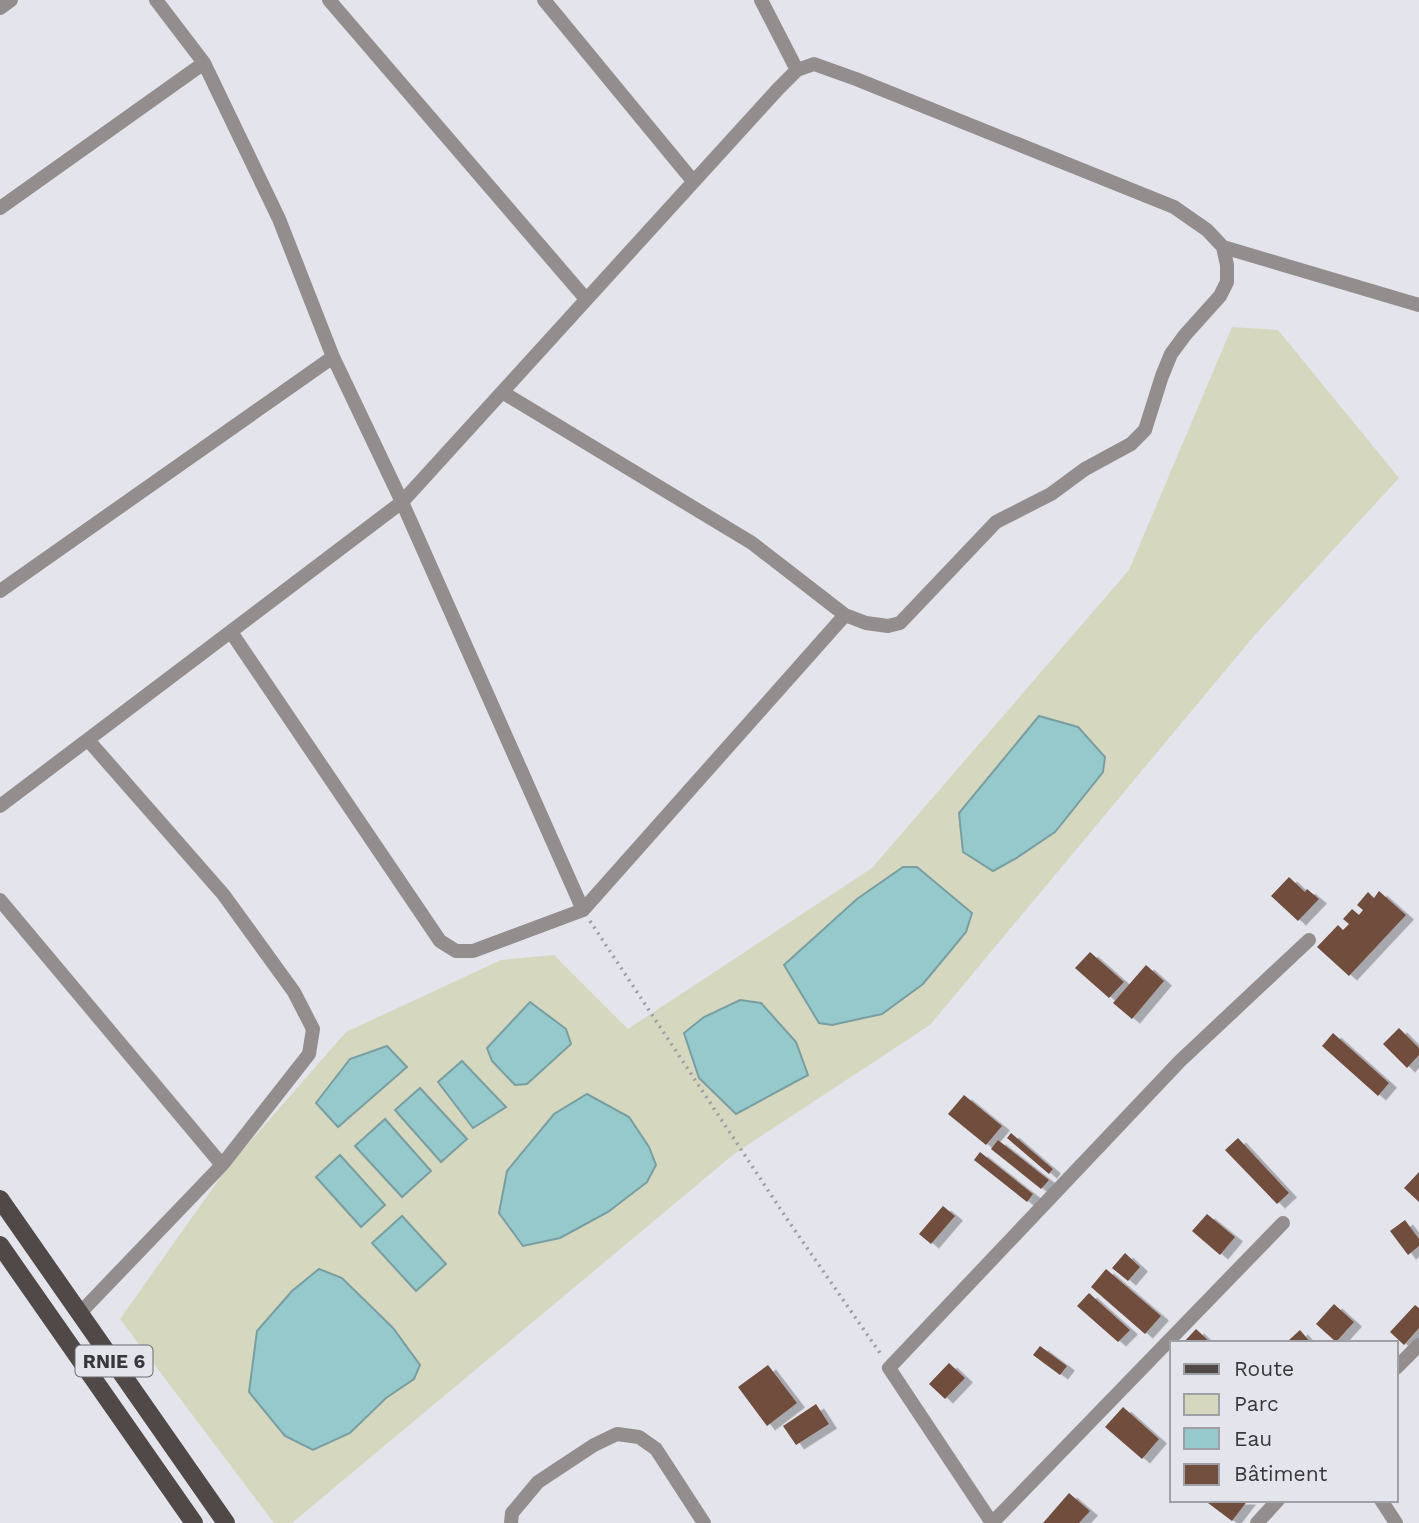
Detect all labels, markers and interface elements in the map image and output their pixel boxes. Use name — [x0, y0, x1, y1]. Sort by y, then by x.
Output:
legend — [1170, 1341, 1398, 1502]
road number: RNIE 6 — [76, 1345, 152, 1376]
text: Route — [1234, 1356, 1294, 1381]
text: Parc — [1234, 1391, 1279, 1416]
text: Eau — [1234, 1426, 1272, 1451]
text: Bâtiment — [1234, 1461, 1328, 1486]

